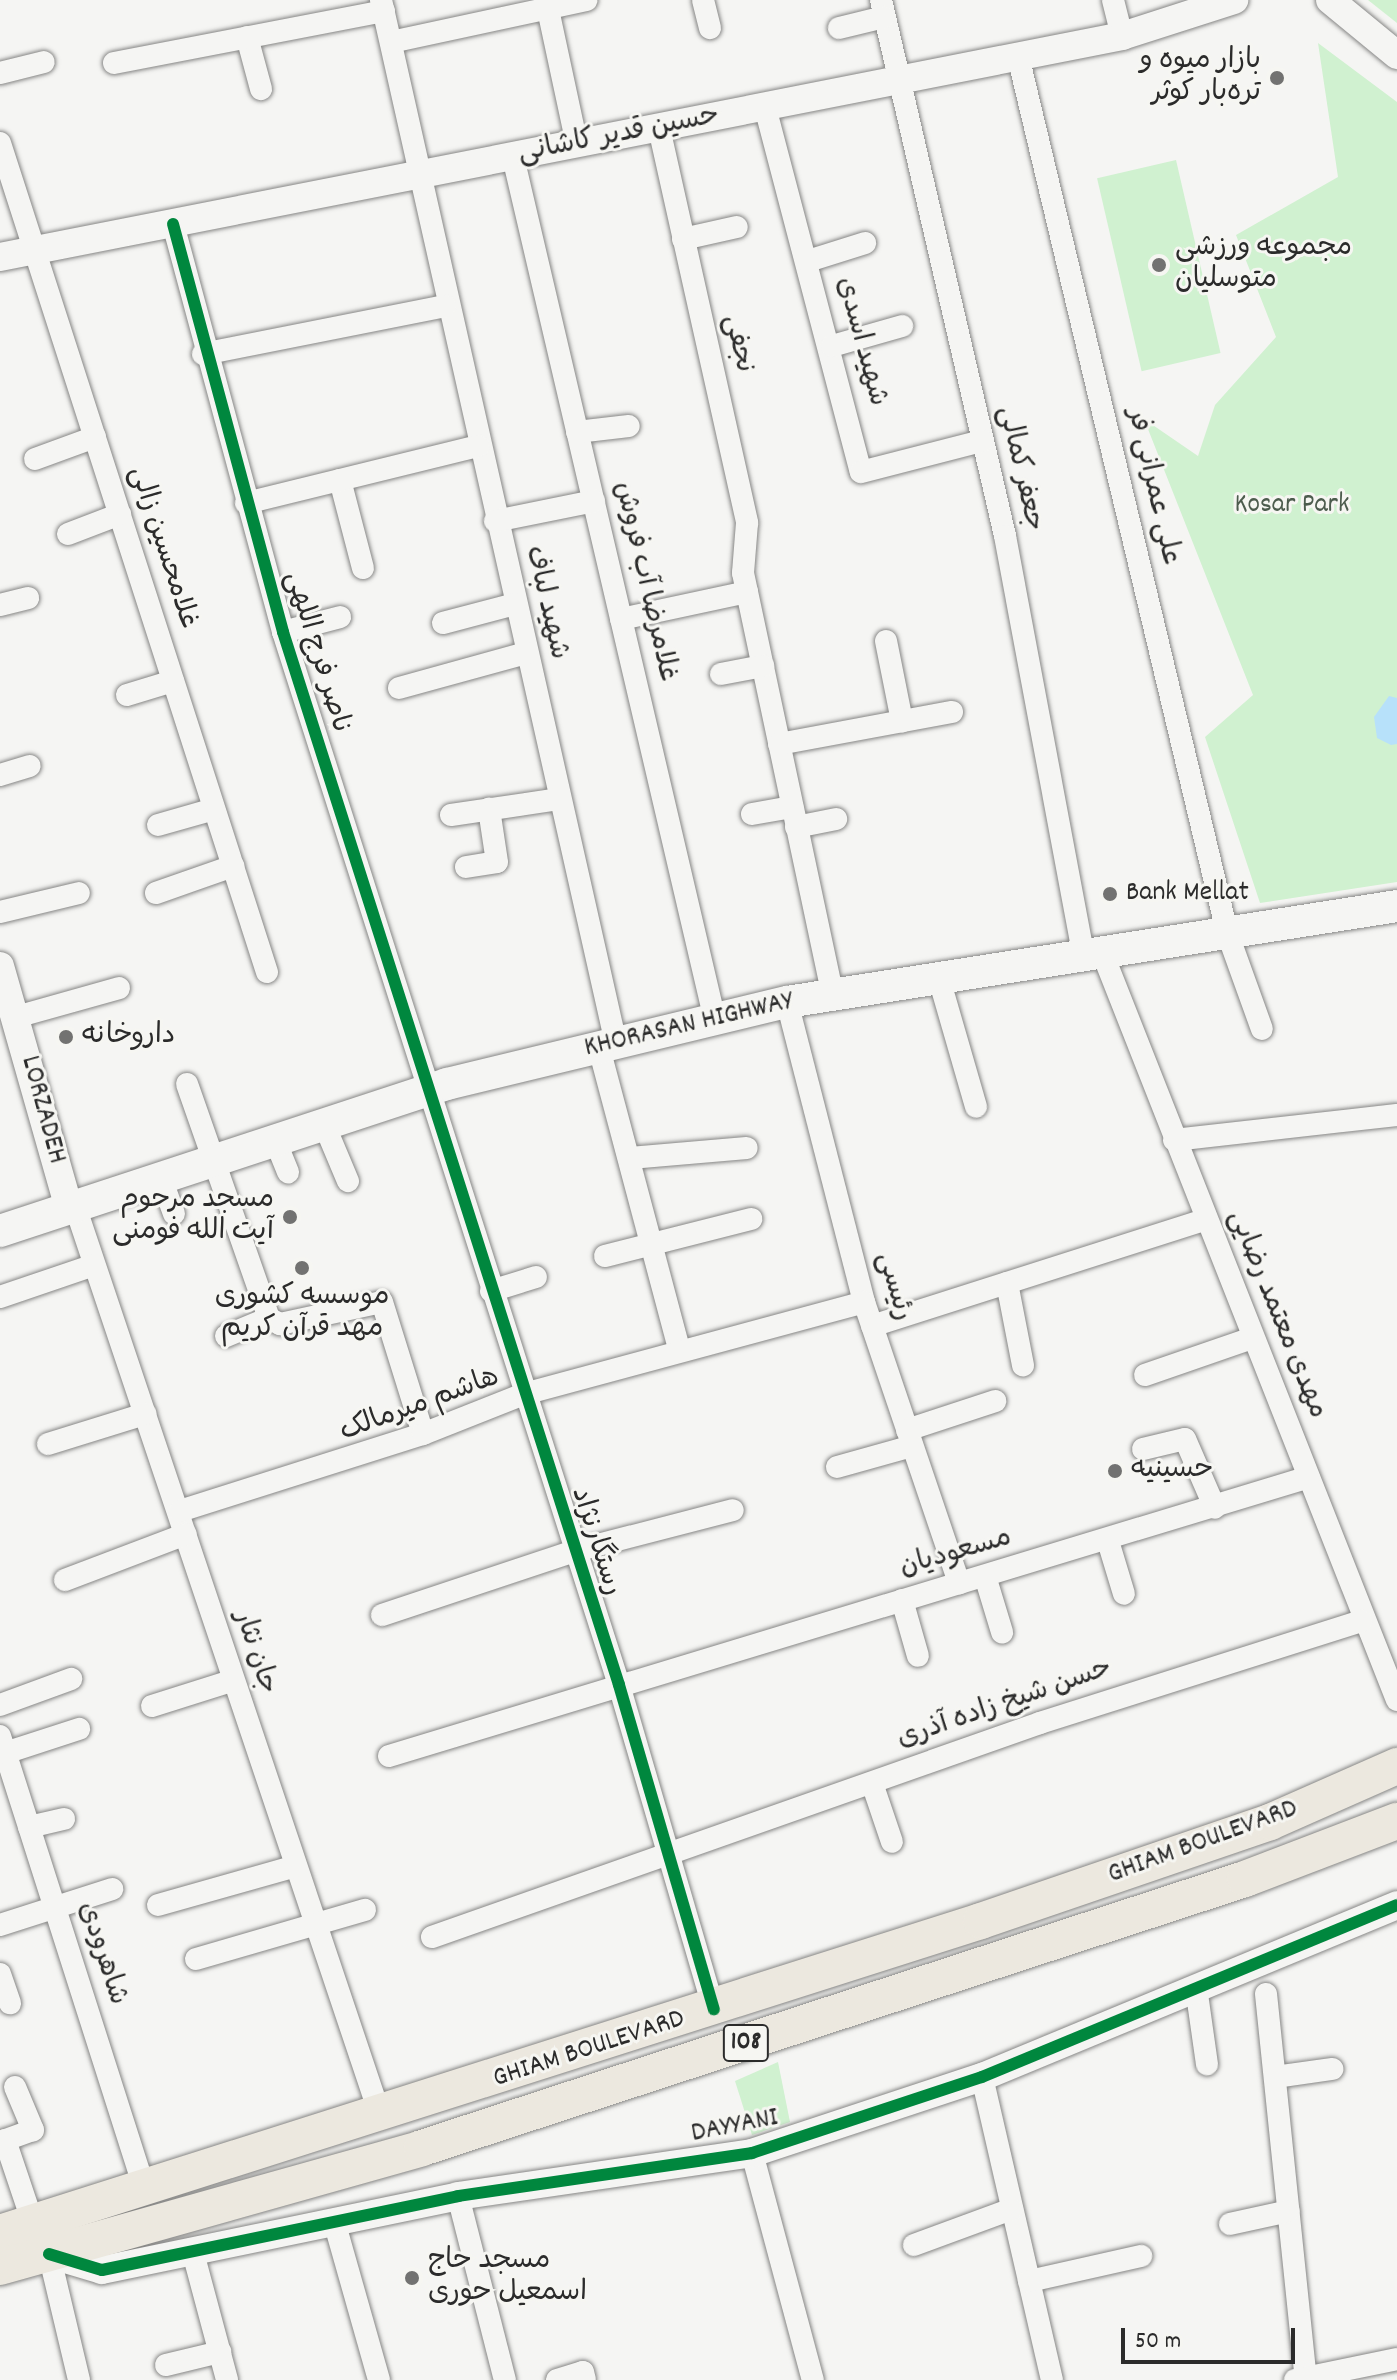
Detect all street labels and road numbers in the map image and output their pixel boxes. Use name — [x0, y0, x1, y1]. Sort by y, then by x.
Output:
street label: حسین قدیر کاشانی — [516, 100, 722, 172]
street label: شهید اسدی — [827, 274, 893, 410]
street label: نجفی — [714, 312, 760, 376]
street label: جعفر کمالی — [988, 403, 1050, 535]
street label: علی عمرانی فر — [1118, 405, 1186, 569]
street label: غلامحسین زالی — [120, 463, 204, 633]
street label: غلامرضا آب فروش — [605, 479, 683, 685]
street label: شهید لباف — [516, 543, 574, 663]
street label: ناصر فرج اللهی — [275, 568, 357, 738]
street label: KHORASAN HIGHWAY — [581, 986, 797, 1066]
street label: LORZADEH — [11, 1052, 73, 1168]
street label: مهدی معتمد رضایی — [1219, 1206, 1333, 1424]
street label: رئیسی — [867, 1249, 919, 1325]
street label: هاشم میرمالک — [336, 1362, 504, 1450]
street label: رستگارنژاد — [562, 1484, 628, 1600]
street label: مسعودیان — [896, 1522, 1016, 1586]
street label: جان نثار — [225, 1607, 283, 1699]
street label: حسن شیخ زاده آذری — [893, 1652, 1117, 1758]
street label: GHIAM BOULEVARD — [1104, 1793, 1302, 1893]
street label: شاهرودی — [69, 1898, 133, 2010]
street label: GHIAM BOULEVARD — [489, 2003, 689, 2097]
road number: 108 — [722, 2021, 770, 2065]
street label: DAYYANI — [689, 2102, 781, 2152]

